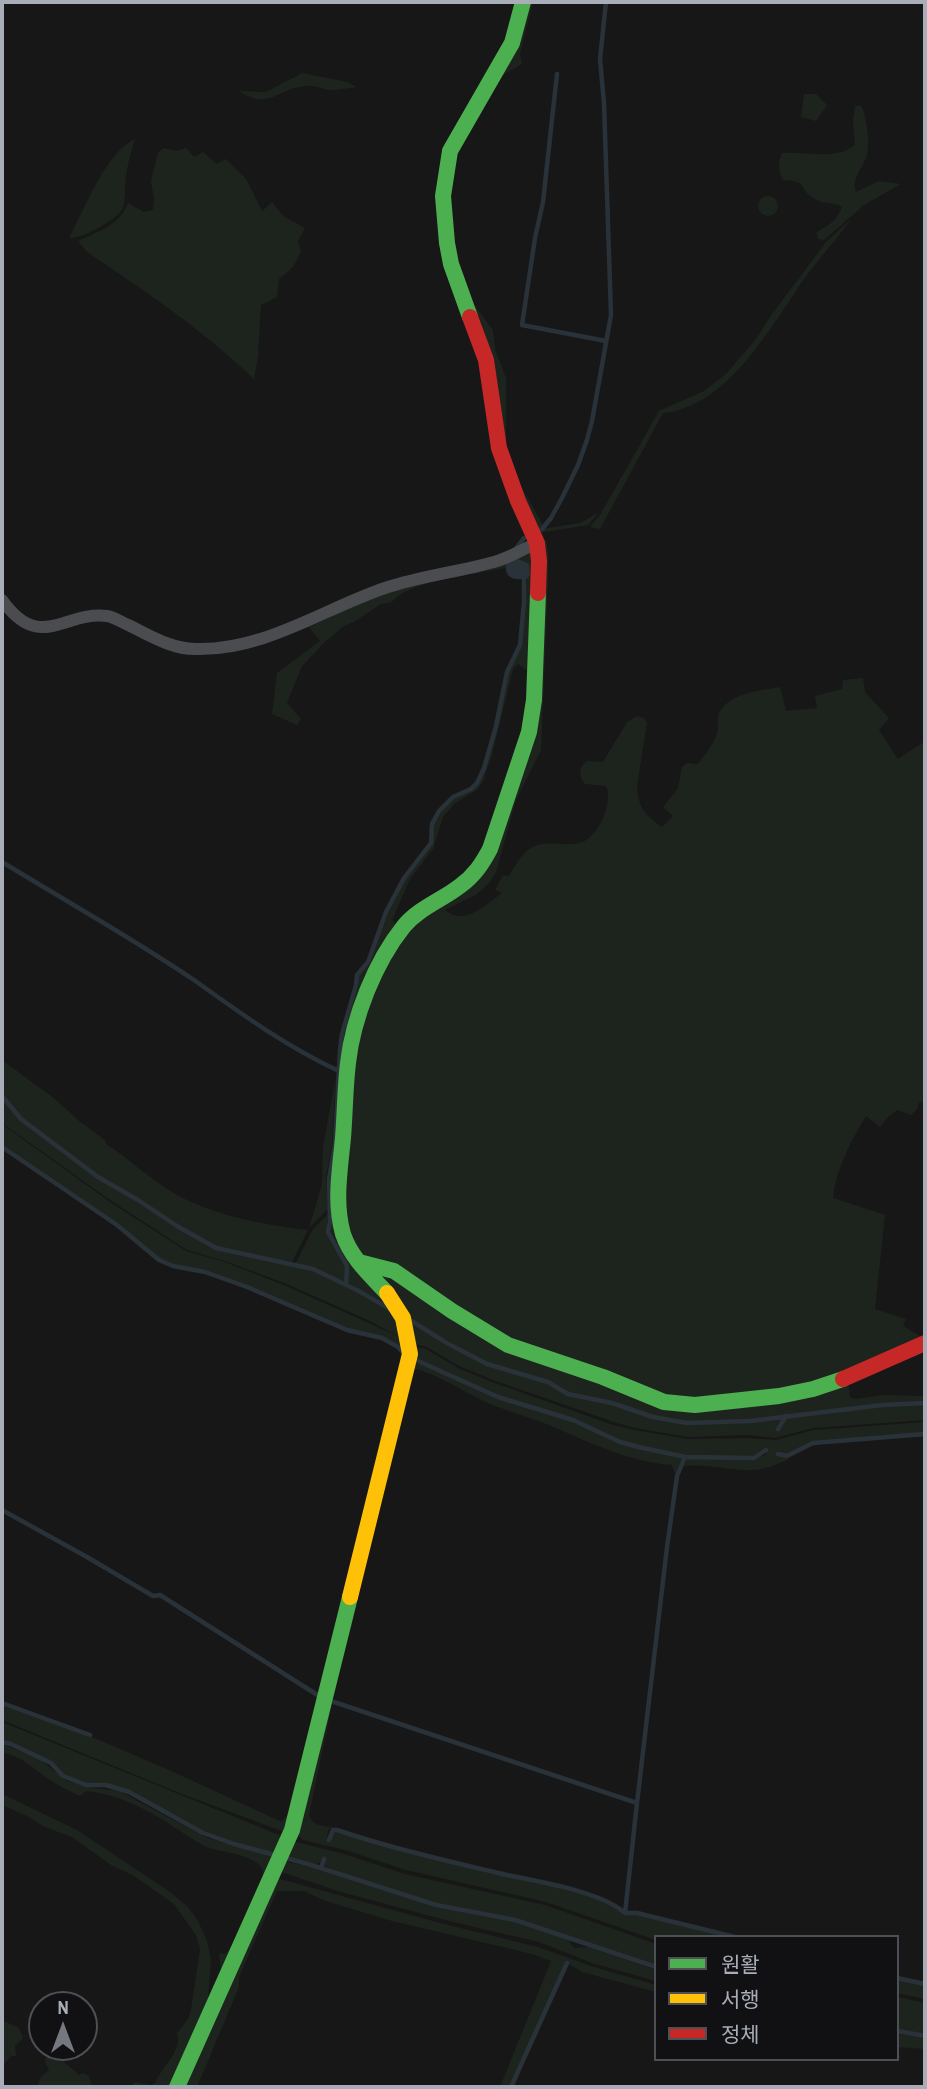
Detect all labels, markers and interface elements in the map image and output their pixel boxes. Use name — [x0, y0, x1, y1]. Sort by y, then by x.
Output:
legend — [654, 1935, 899, 2061]
text: 원활 — [721, 1950, 760, 1979]
text: 서행 — [721, 1985, 760, 2014]
north arrow — [28, 1991, 98, 2061]
text: N — [57, 1994, 69, 2020]
text: 정체 — [721, 2020, 760, 2049]

